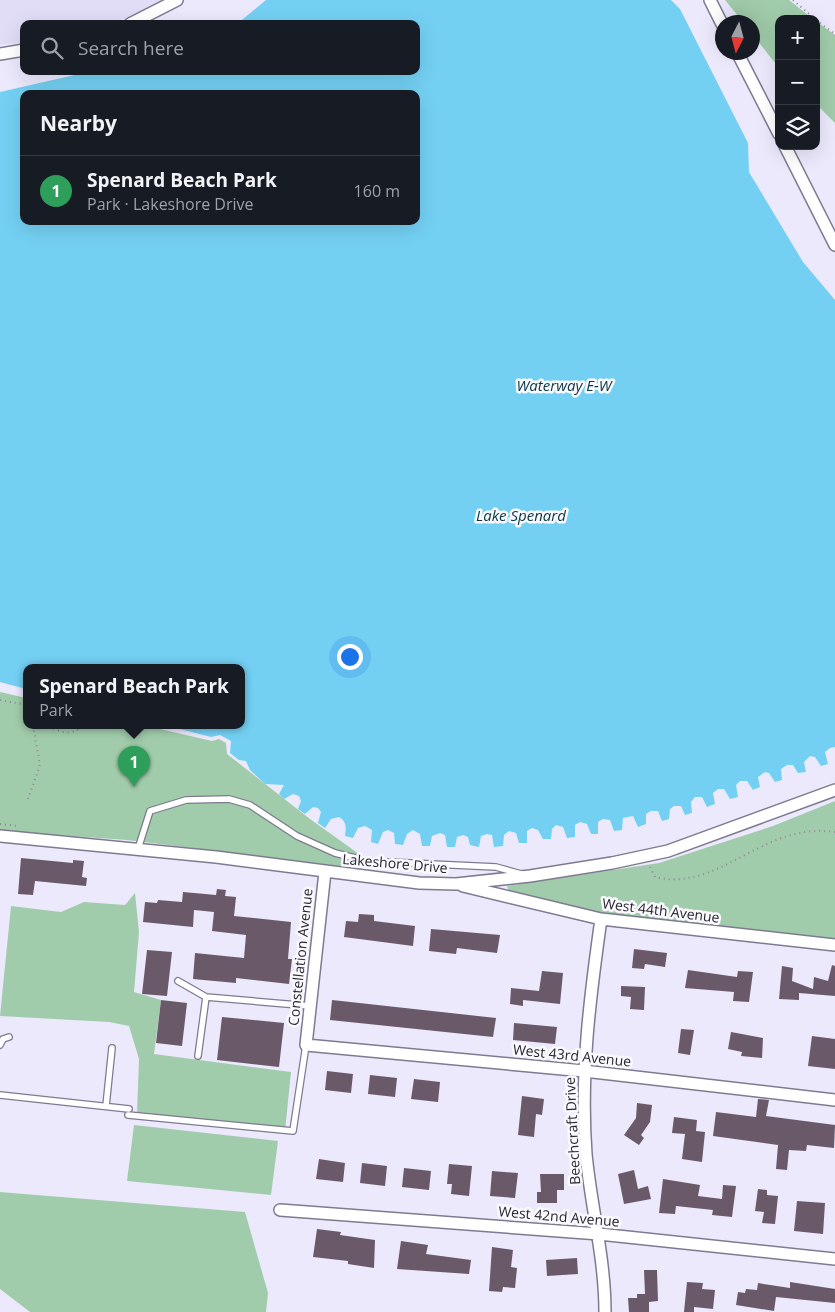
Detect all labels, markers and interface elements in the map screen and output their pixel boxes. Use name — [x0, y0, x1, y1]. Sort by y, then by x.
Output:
north arrow — [715, 15, 760, 60]
map controls — [775, 15, 820, 150]
button: + — [775, 15, 820, 60]
search box — [20, 20, 420, 75]
icon: search — [38, 34, 66, 62]
text: Search here — [78, 35, 184, 61]
button: − — [775, 60, 820, 105]
button: layers — [775, 105, 820, 150]
text: Nearby — [40, 109, 117, 137]
text: Spenard Beach Park — [87, 167, 277, 193]
text: 1 — [51, 180, 61, 202]
text: 160 m — [354, 180, 400, 202]
text: Park · Lakeshore Drive — [87, 193, 254, 215]
water label: Waterway E-W — [517, 375, 614, 395]
water label: Lake Spenard — [476, 505, 566, 525]
your location — [337, 644, 363, 670]
popup — [23, 664, 245, 729]
text: Spenard Beach Park — [39, 673, 229, 699]
text: Park — [39, 699, 73, 721]
pin: 1 — [118, 746, 150, 787]
street label: Lakeshore Drive — [342, 849, 448, 877]
street label: Constellation Avenue — [283, 887, 317, 1027]
street label: West 44th Avenue — [601, 893, 721, 927]
street label: West 43rd Avenue — [512, 1039, 632, 1071]
street label: Beechcraft Drive — [560, 1077, 584, 1185]
street label: West 42nd Avenue — [498, 1201, 621, 1231]

